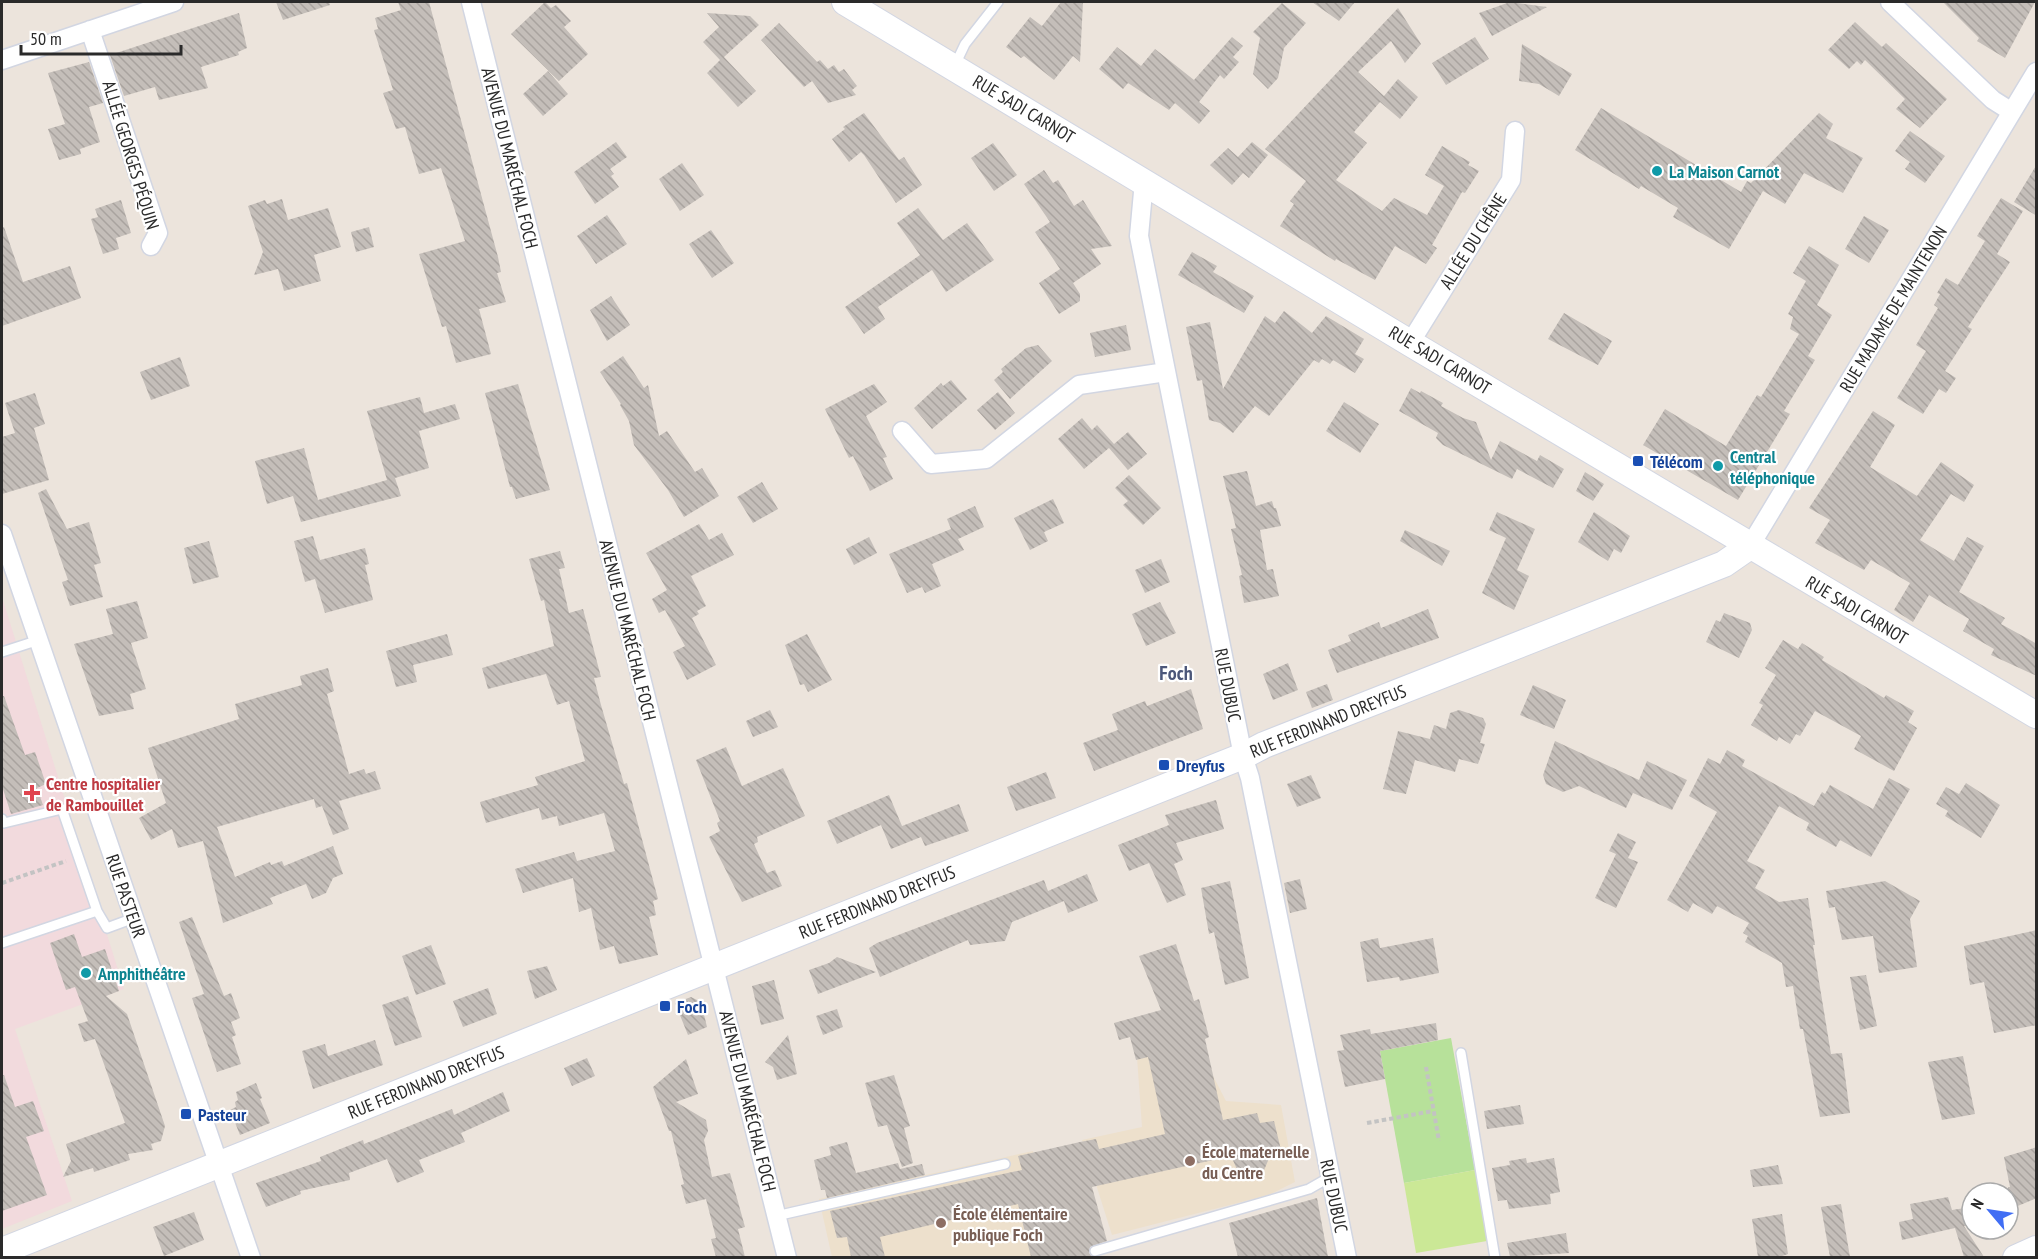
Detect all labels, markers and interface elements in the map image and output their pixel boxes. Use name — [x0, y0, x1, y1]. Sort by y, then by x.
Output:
scale bar — [21, 18, 182, 56]
text: 50 m — [30, 27, 62, 50]
street label: AVENUE DU MARÉCHAL FOCH — [476, 65, 544, 251]
street label: RUE SADI CARNOT — [969, 69, 1079, 149]
street label: ALLÉE GEORGES PÉQUIN — [97, 78, 165, 232]
place label: La Maison Carnot — [1669, 160, 1780, 183]
marker: La Maison Carnot — [1650, 164, 1664, 178]
street label: ALLÉE DU CHÊNE — [1435, 189, 1511, 293]
street label: RUE MADAME DE MAINTENON — [1834, 222, 1952, 396]
street label: RUE SADI CARNOT — [1385, 320, 1495, 400]
place label: Central téléphonique — [1730, 445, 1815, 489]
place label: Télécom — [1650, 450, 1703, 473]
marker: Télécom — [1631, 454, 1645, 468]
marker: Central téléphonique — [1711, 459, 1725, 473]
street label: AVENUE DU MARÉCHAL FOCH — [594, 537, 662, 723]
street label: RUE SADI CARNOT — [1802, 570, 1912, 650]
street label: RUE DUBUC — [1210, 646, 1246, 724]
district label: Foch — [1159, 660, 1193, 686]
street label: RUE FERDINAND DREYFUS — [1246, 679, 1410, 763]
place label: Dreyfus — [1176, 754, 1225, 777]
marker: Dreyfus — [1157, 758, 1171, 772]
place label: Centre hospitalier de Rambouillet — [46, 772, 161, 816]
marker: Centre hospitalier de Rambouillet — [23, 784, 41, 802]
street label: RUE PASTEUR — [101, 851, 151, 941]
street label: RUE FERDINAND DREYFUS — [795, 860, 959, 944]
place label: Amphithéâtre — [97, 962, 186, 985]
marker: Amphithéâtre — [79, 966, 93, 980]
place label: Foch — [677, 995, 707, 1018]
marker: Foch — [658, 999, 672, 1013]
street label: AVENUE DU MARÉCHAL FOCH — [714, 1008, 782, 1194]
street label: RUE FERDINAND DREYFUS — [344, 1040, 508, 1124]
place label: Pasteur — [198, 1103, 247, 1126]
marker: Pasteur — [179, 1107, 193, 1121]
place label: École maternelle du Centre — [1202, 1140, 1310, 1184]
marker: École maternelle du Centre — [1183, 1154, 1197, 1168]
street label: RUE DUBUC — [1315, 1157, 1353, 1235]
north arrow — [1960, 1181, 2020, 1241]
text: N — [1966, 1195, 1988, 1212]
place label: École élémentaire publique Foch — [953, 1202, 1068, 1246]
marker: École élémentaire publique Foch — [934, 1216, 948, 1230]

